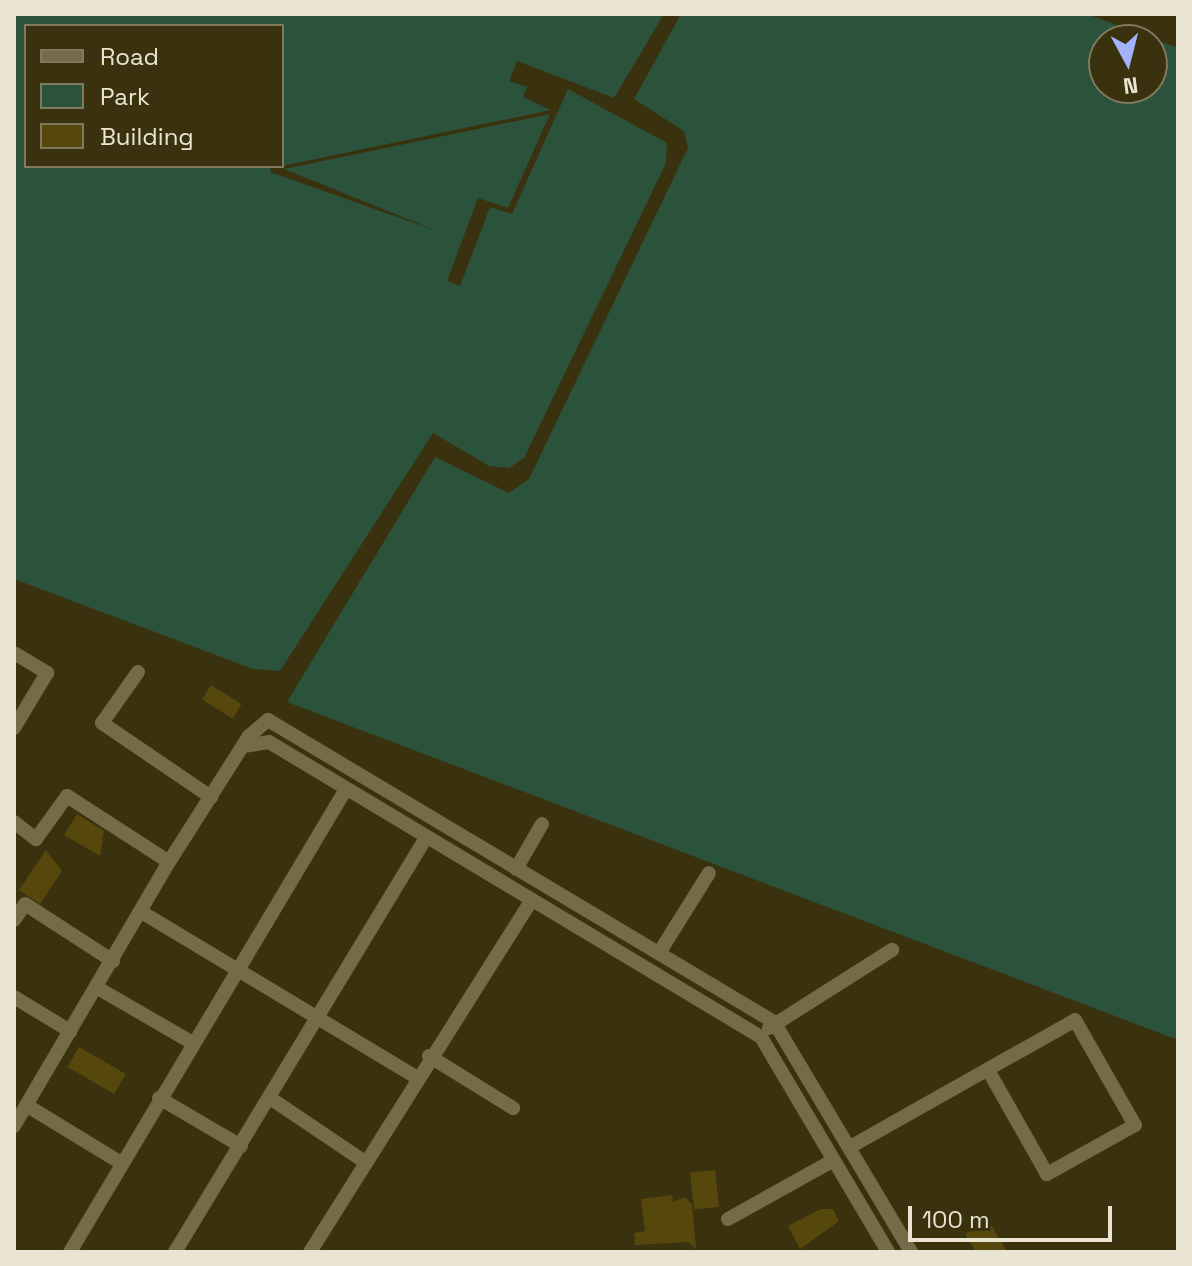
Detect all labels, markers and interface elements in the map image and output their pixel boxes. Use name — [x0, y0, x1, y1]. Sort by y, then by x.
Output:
legend — [24, 24, 284, 168]
north arrow — [1088, 24, 1168, 104]
text: Road — [100, 41, 159, 72]
text: N — [1122, 71, 1140, 101]
text: Park — [100, 81, 150, 112]
text: Building — [100, 121, 194, 152]
scale bar — [912, 1190, 1116, 1240]
text: 100 m — [922, 1204, 990, 1235]

